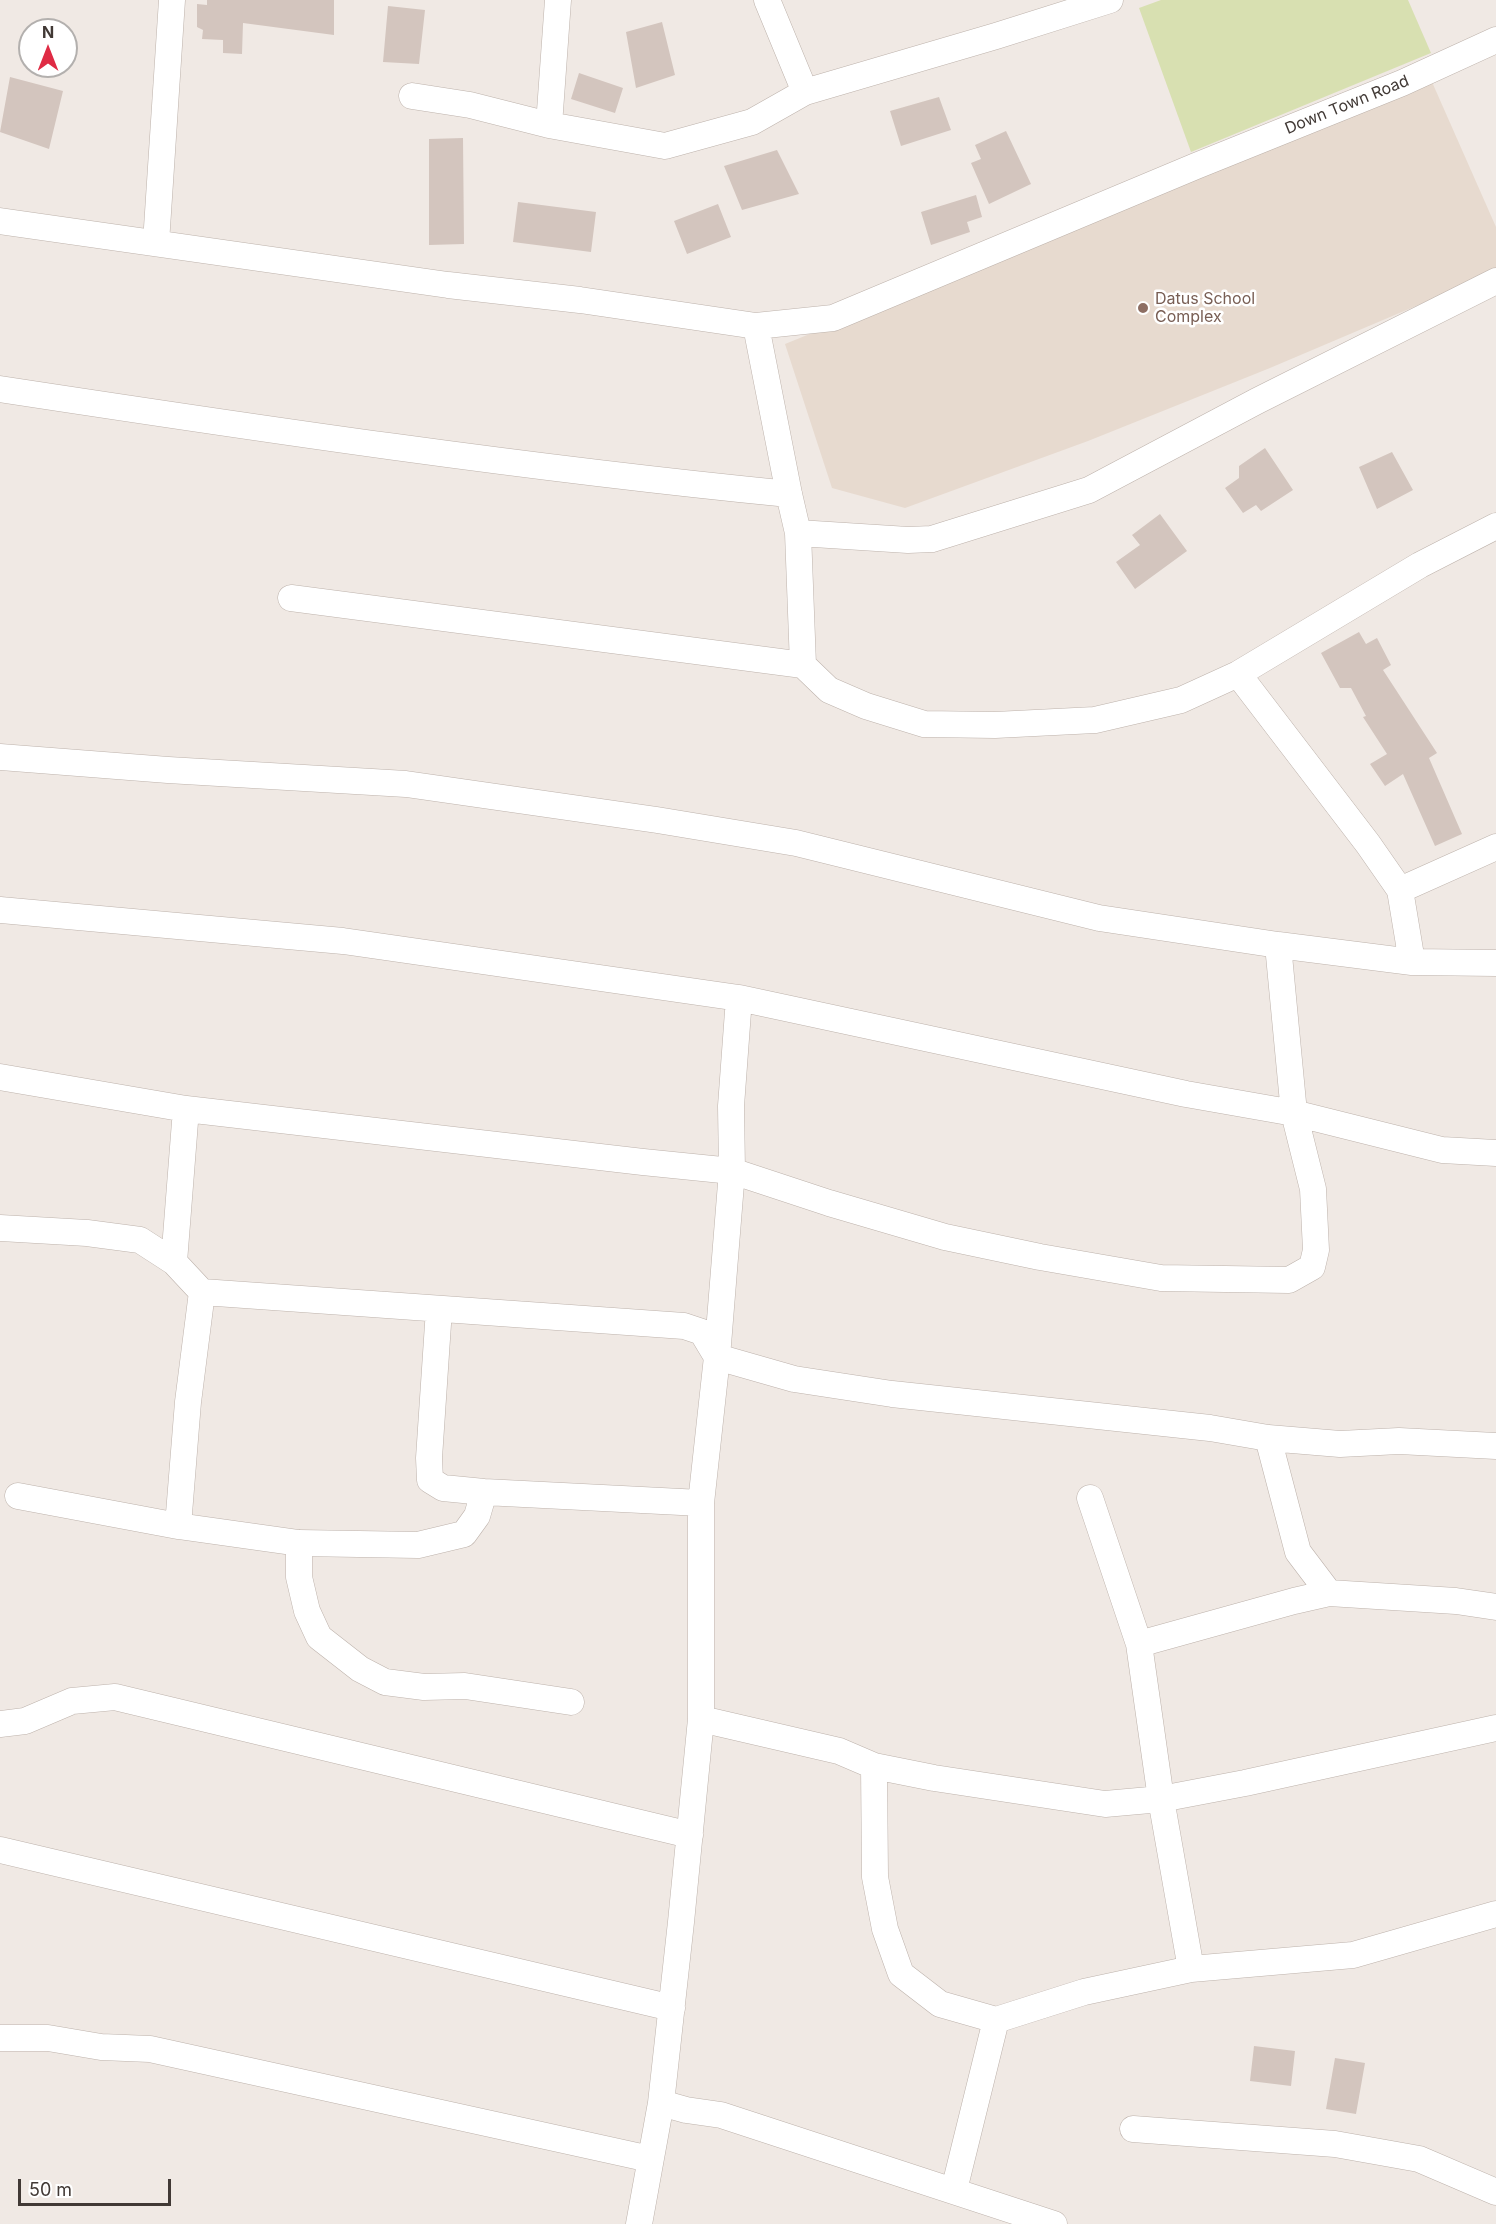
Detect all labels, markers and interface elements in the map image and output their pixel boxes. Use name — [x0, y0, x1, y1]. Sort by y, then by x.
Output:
north arrow — [18, 18, 78, 78]
text: N — [42, 22, 54, 42]
street label: Down Town Road — [1282, 71, 1412, 139]
place label: Datus School Complex — [1155, 289, 1255, 327]
marker: Datus School Complex — [1136, 301, 1150, 315]
scale bar — [21, 2167, 174, 2205]
text: 50 m — [29, 2179, 72, 2200]

